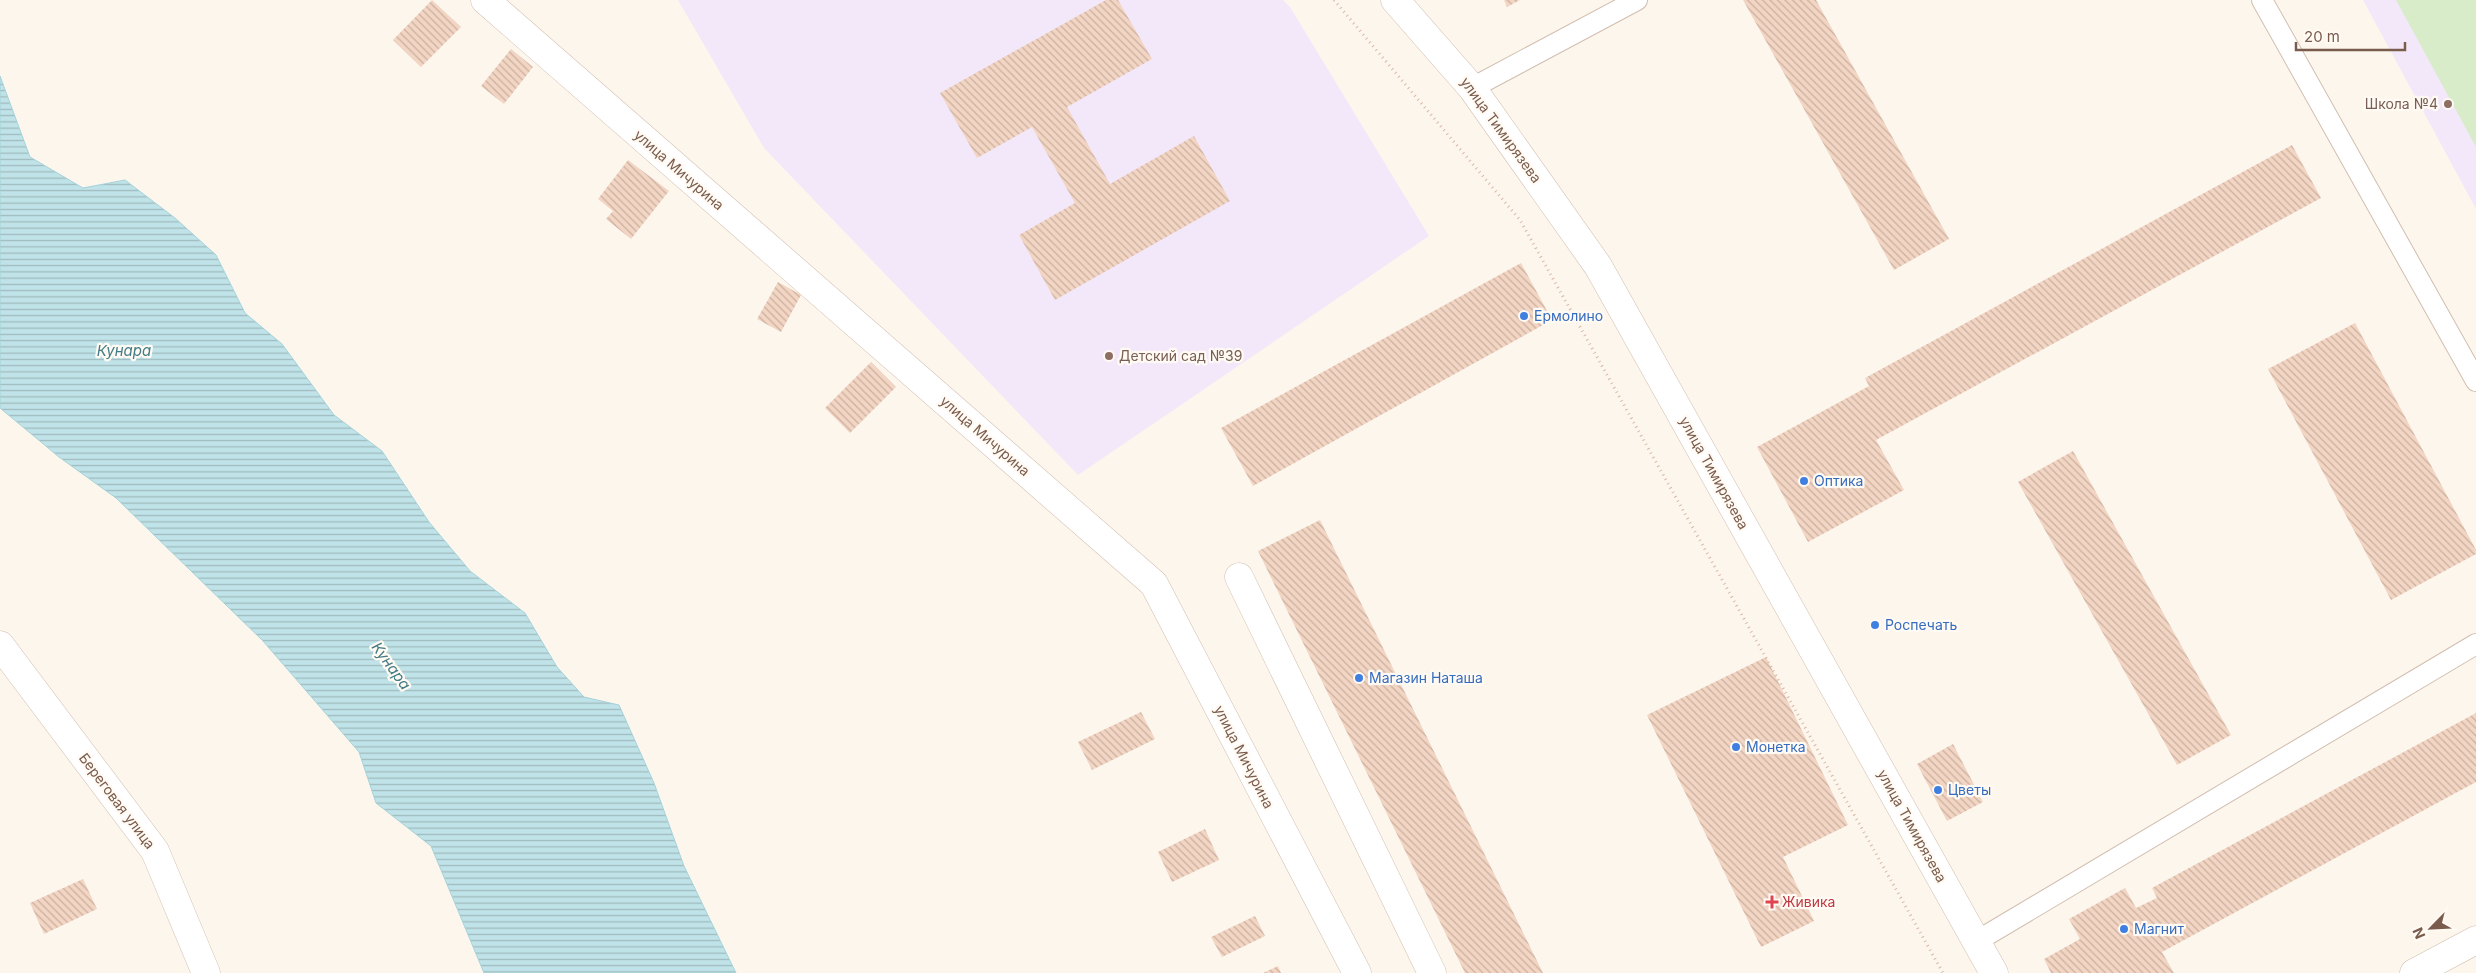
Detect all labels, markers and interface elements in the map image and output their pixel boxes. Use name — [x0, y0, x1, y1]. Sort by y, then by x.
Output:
scale bar — [2296, 20, 2405, 52]
text: 20 m — [2304, 27, 2340, 46]
street label: улица Тимирязева — [1457, 74, 1545, 186]
place label: Школа №4 — [2365, 95, 2438, 112]
marker: Школа №4 — [2442, 98, 2454, 110]
street label: улица Мичурина — [631, 126, 728, 213]
place label: Ермолино — [1534, 307, 1603, 324]
marker: Ермолино — [1518, 310, 1530, 322]
water label: Кунара — [97, 341, 151, 360]
place label: Детский сад №39 — [1119, 347, 1242, 364]
marker: Детский сад №39 — [1103, 350, 1115, 362]
street label: улица Мичурина — [937, 392, 1034, 479]
street label: улица Тимирязева — [1676, 413, 1753, 532]
place label: Оптика — [1814, 472, 1863, 489]
marker: Оптика — [1798, 475, 1810, 487]
place label: Роспечать — [1885, 616, 1957, 633]
marker: Роспечать — [1869, 619, 1881, 631]
water label: Кунара — [368, 638, 415, 693]
place label: Магазин Наташа — [1369, 669, 1483, 686]
marker: Магазин Наташа — [1353, 672, 1365, 684]
street label: улица Мичурина — [1211, 702, 1278, 811]
place label: Монетка — [1746, 738, 1806, 755]
marker: Монетка — [1730, 741, 1742, 753]
street label: Береговая улица — [76, 749, 159, 852]
street label: улица Тимирязева — [1874, 766, 1951, 885]
place label: Цветы — [1948, 781, 1991, 798]
marker: Цветы — [1932, 784, 1944, 796]
place label: Живика — [1782, 893, 1835, 910]
marker: Живика — [1766, 896, 1778, 908]
north arrow — [2406, 903, 2456, 953]
place label: Магнит — [2134, 920, 2184, 937]
marker: Магнит — [2118, 923, 2130, 935]
text: N — [2409, 925, 2429, 942]

